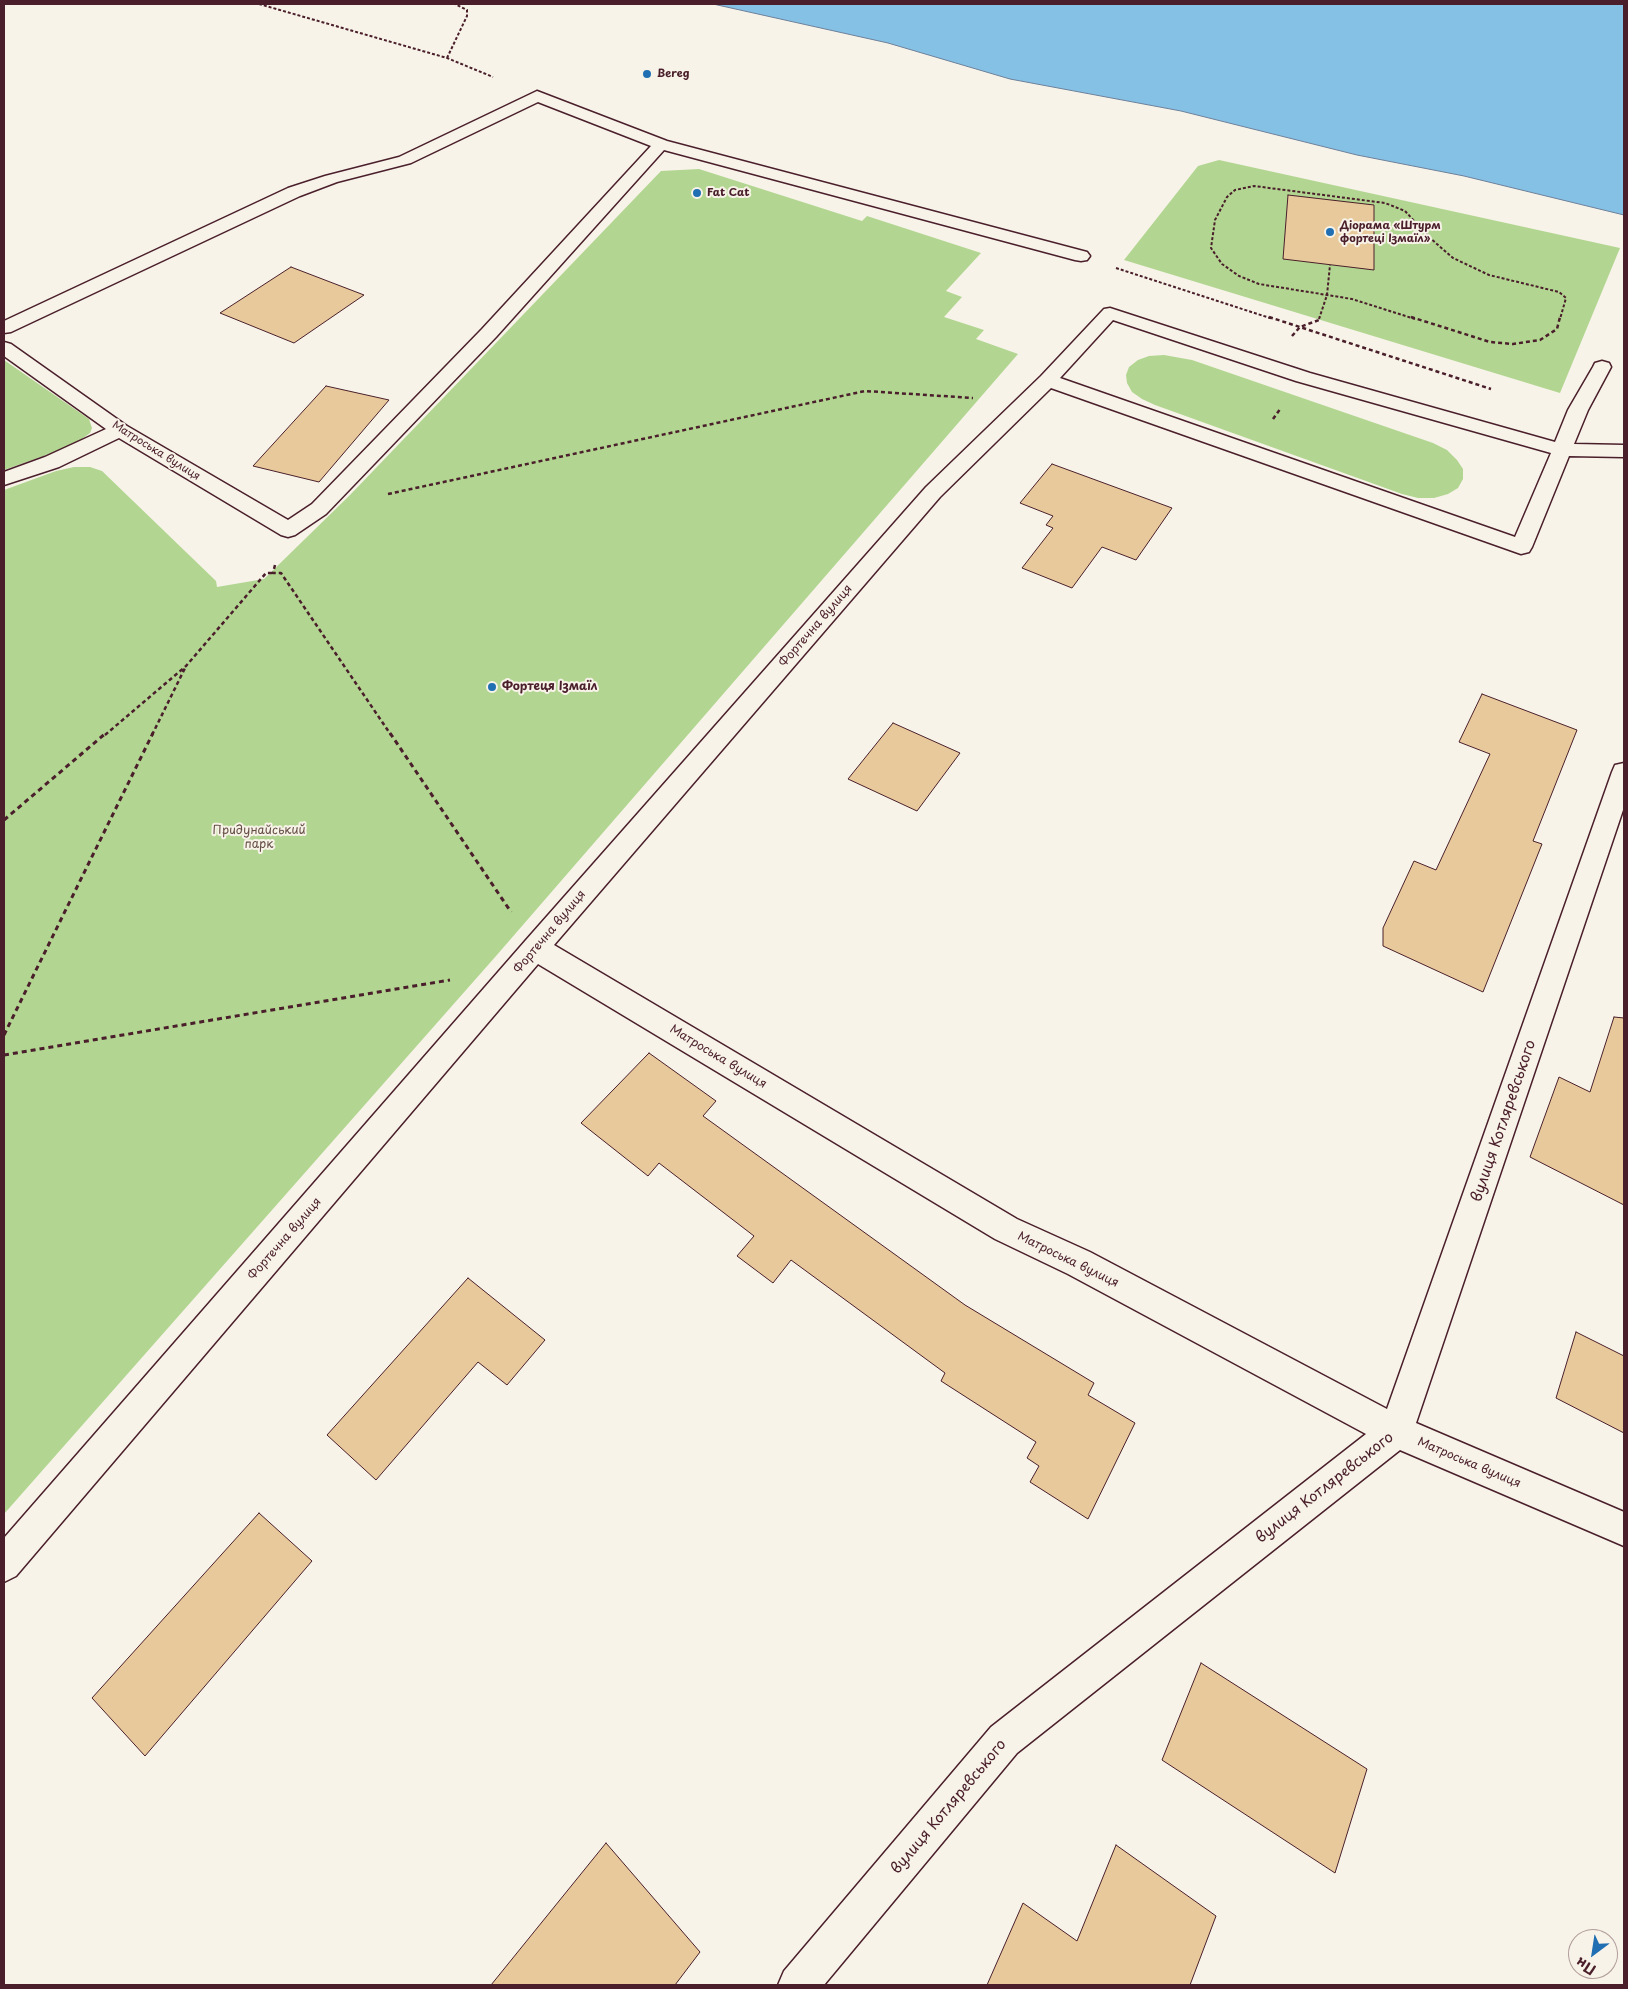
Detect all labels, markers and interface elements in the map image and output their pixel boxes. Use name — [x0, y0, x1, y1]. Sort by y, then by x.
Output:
place label: Bereg — [657, 67, 689, 81]
marker: Bereg — [641, 68, 653, 80]
place label: Fat Cat — [707, 186, 749, 200]
marker: Fat Cat — [691, 187, 703, 199]
place label: Діорама «Штурм фортеці Ізмаїл» — [1340, 219, 1441, 245]
marker: Діорама «Штурм фортеці Ізмаїл» — [1324, 226, 1336, 238]
street label: Матроська вулиця — [110, 419, 202, 483]
street label: Фортечна вулиця — [776, 582, 856, 670]
place label: Фортеця Ізмаїл — [502, 680, 597, 694]
marker: Фортеця Ізмаїл — [486, 681, 498, 693]
park label: Придунайський парк — [212, 824, 306, 852]
street label: Фортечна вулиця — [511, 888, 589, 976]
street label: Матроська вулиця — [667, 1022, 769, 1092]
street label: вулиця Котляревського — [1468, 1038, 1540, 1204]
street label: Фортечна вулиця — [245, 1195, 325, 1283]
street label: Матроська вулиця — [1015, 1229, 1121, 1291]
street label: вулиця Котляревського — [1252, 1429, 1398, 1547]
street label: Матроська вулиця — [1415, 1435, 1523, 1491]
street label: вулиця Котляревського — [887, 1736, 1011, 1878]
north arrow — [1568, 1929, 1618, 1979]
text: Пн — [1571, 1952, 1600, 1981]

